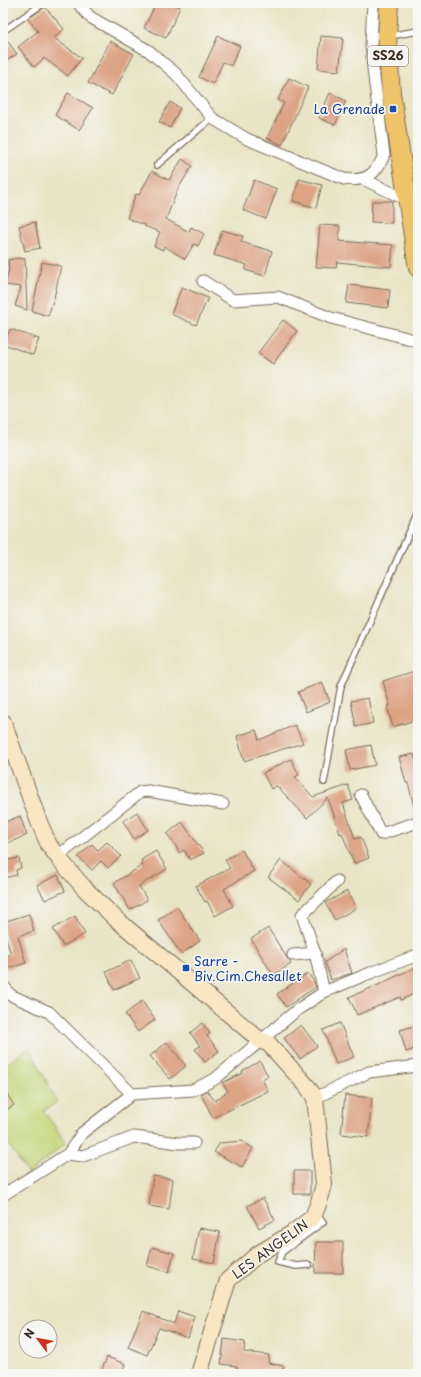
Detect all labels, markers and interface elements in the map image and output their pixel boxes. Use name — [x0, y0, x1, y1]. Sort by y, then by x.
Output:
road number: SS26 — [368, 46, 408, 66]
place label: La Grenade — [314, 99, 385, 118]
marker: La Grenade — [388, 104, 398, 114]
place label: Sarre - Biv.Cim.Chesallet — [194, 951, 301, 985]
marker: Sarre - Biv.Cim.Chesallet — [181, 963, 191, 973]
street label: LES ANGELIN — [228, 1215, 312, 1283]
north arrow — [18, 1319, 58, 1359]
text: N — [20, 1325, 39, 1342]

